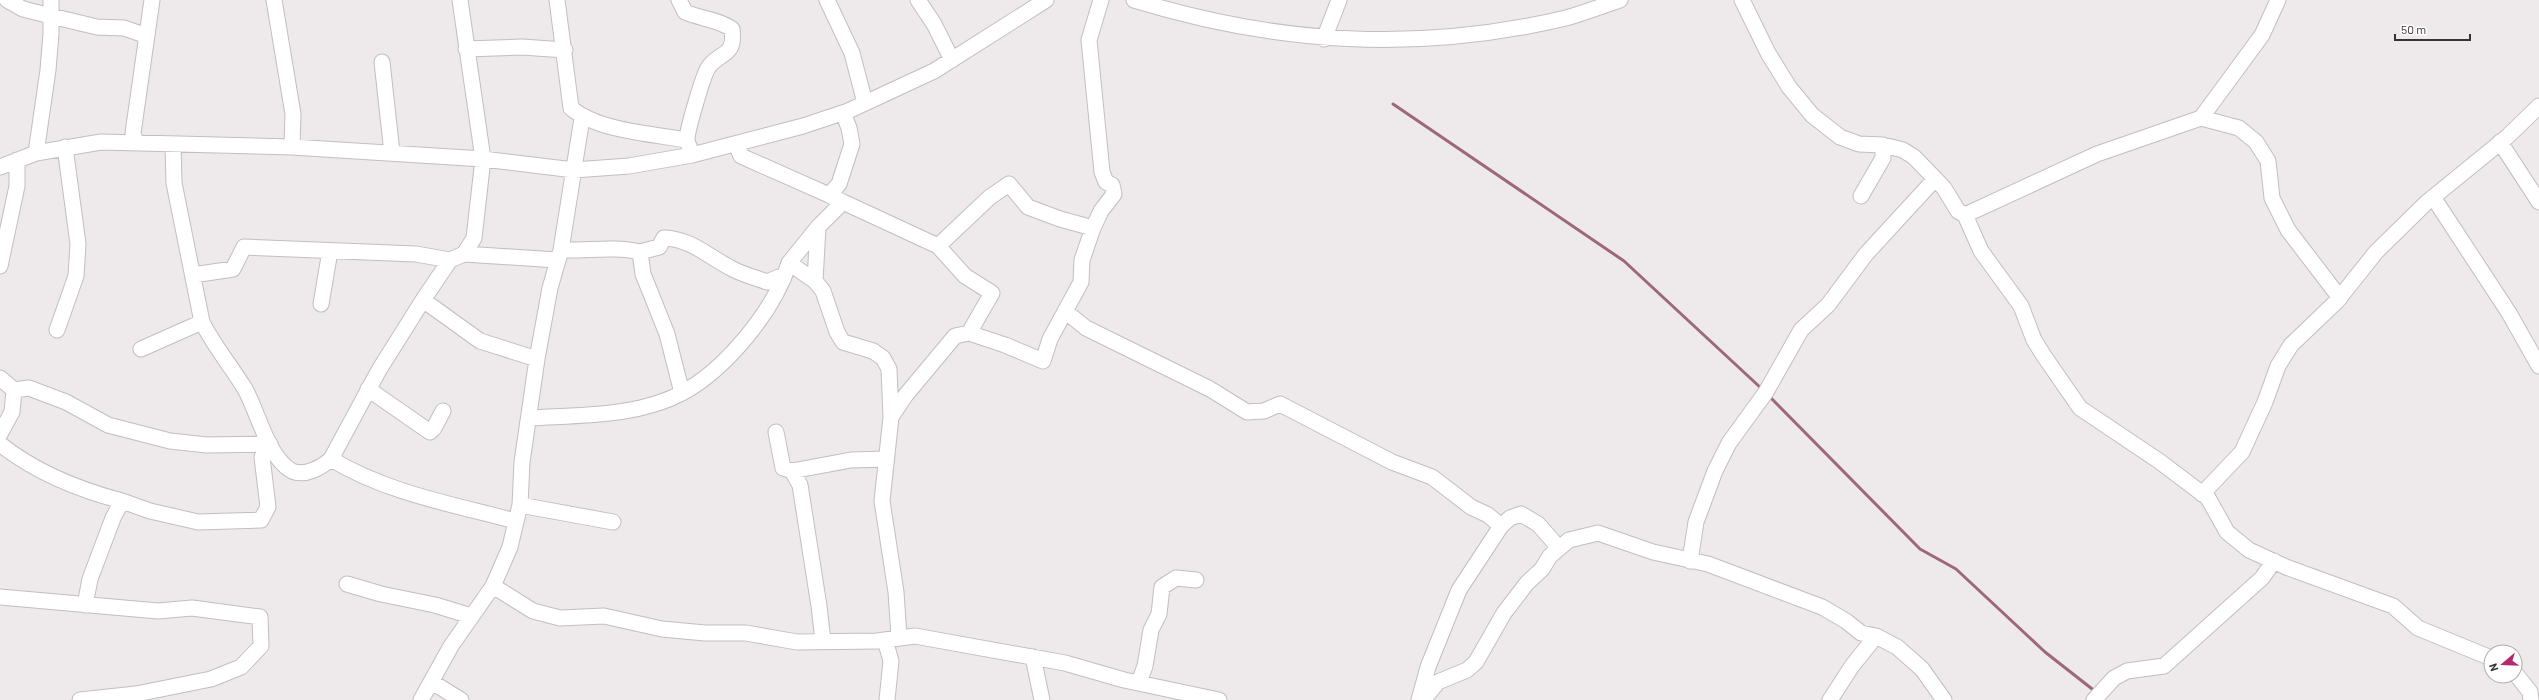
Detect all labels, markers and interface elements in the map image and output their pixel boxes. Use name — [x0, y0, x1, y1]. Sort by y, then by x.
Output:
scale bar — [2395, 16, 2470, 42]
text: 50 m — [2401, 22, 2426, 36]
north arrow — [2483, 644, 2523, 684]
text: N — [2486, 662, 2500, 673]

